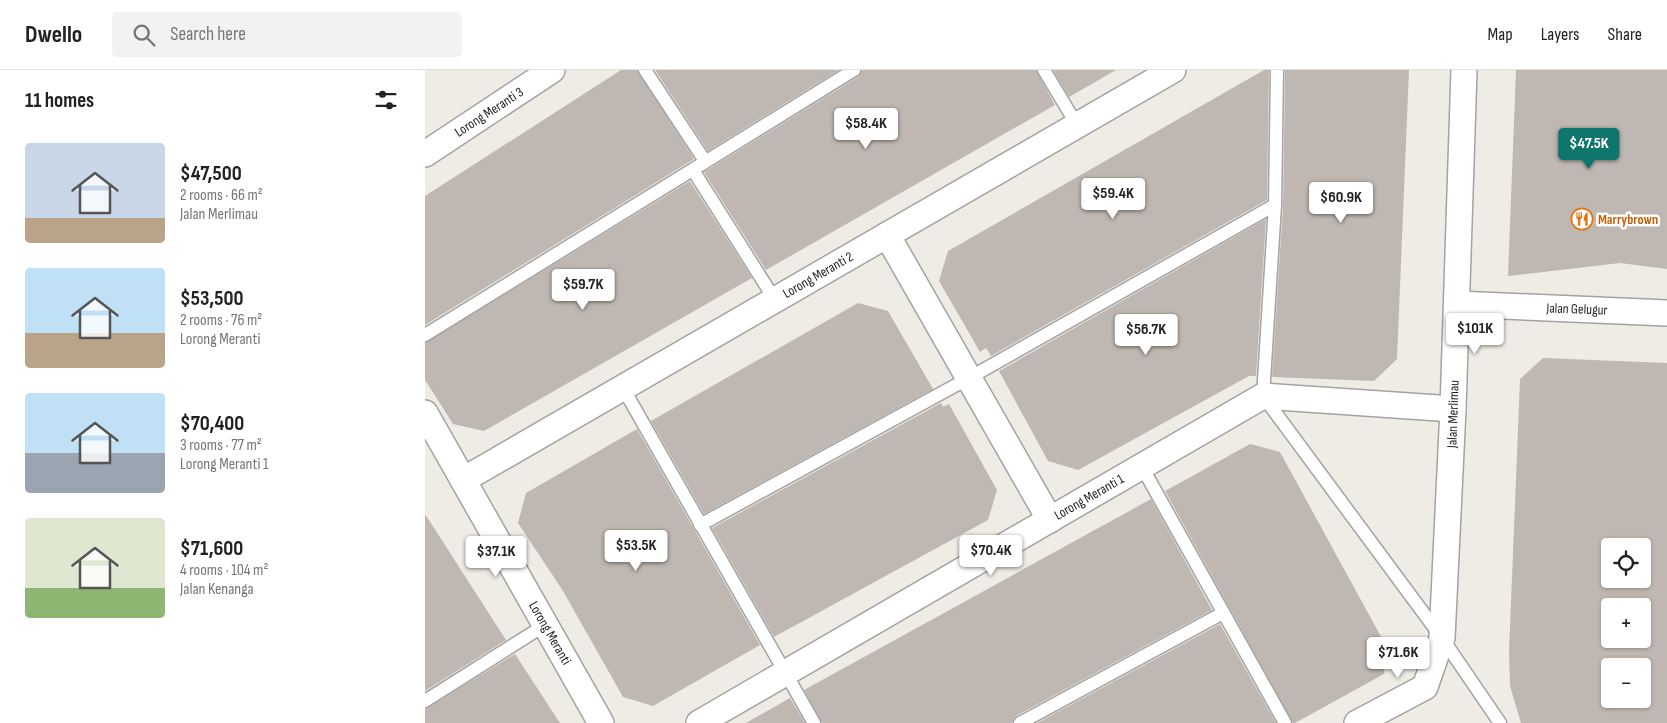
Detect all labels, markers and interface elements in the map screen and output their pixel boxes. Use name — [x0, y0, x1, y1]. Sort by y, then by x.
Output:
search box — [112, 12, 462, 57]
text: Dwello — [25, 20, 82, 49]
icon: search — [130, 21, 158, 49]
text: Search here — [170, 23, 246, 46]
text: Map — [1488, 24, 1513, 45]
text: Layers — [1541, 24, 1580, 45]
text: Share — [1608, 24, 1642, 45]
street label: Lorong Meranti 3 — [451, 83, 527, 140]
icon: filters — [372, 86, 400, 114]
text: 11 homes — [25, 88, 94, 113]
pin: $58.4K — [825, 108, 907, 150]
text: $58.4K — [845, 114, 887, 133]
pin: $47.5K — [1548, 128, 1630, 170]
text: $47.5K — [1569, 134, 1609, 153]
text: $47,500 — [180, 161, 242, 186]
icon: home — [65, 163, 125, 223]
pin: $59.4K — [1072, 178, 1154, 220]
pin: $60.9K — [1300, 182, 1382, 224]
text: $59.4K — [1092, 184, 1134, 203]
text: 2 rooms · 66 m² — [180, 186, 263, 205]
text: $60.9K — [1320, 188, 1362, 207]
text: Jalan Merlimau — [180, 205, 258, 224]
restaurant icon: Marrybrown — [1570, 207, 1594, 231]
place label: Marrybrown — [1598, 211, 1658, 228]
street label: Lorong Meranti 2 — [780, 248, 856, 302]
pin: $59.7K — [542, 268, 624, 311]
text: $59.7K — [563, 275, 603, 294]
text: $53,500 — [180, 286, 243, 311]
icon: home — [65, 288, 125, 348]
street label: Jalan Gelugur — [1545, 299, 1608, 319]
text: 2 rooms · 76 m² — [180, 311, 262, 330]
pin: $101K — [1440, 312, 1510, 355]
pin: $56.7K — [1105, 314, 1187, 356]
text: $101K — [1457, 319, 1493, 338]
text: $56.7K — [1126, 320, 1166, 339]
text: Lorong Meranti — [180, 330, 260, 349]
street label: Jalan Merlimau — [1443, 379, 1463, 449]
text: $70,400 — [180, 411, 244, 436]
icon: home — [65, 413, 125, 473]
text: 3 rooms · 77 m² — [180, 436, 262, 455]
text: Lorong Meranti 1 — [180, 455, 269, 474]
street label: Lorong Meranti 1 — [1051, 470, 1127, 524]
pin: $53.5K — [595, 530, 677, 572]
pin: $70.4K — [950, 534, 1032, 577]
text: $71,600 — [180, 536, 243, 561]
pin: $37.1K — [455, 536, 537, 578]
text: $53.5K — [616, 536, 656, 555]
icon: home — [65, 538, 125, 598]
map controls — [1601, 538, 1651, 708]
button: locate — [1601, 538, 1651, 588]
text: $70.4K — [970, 541, 1012, 560]
text: $37.1K — [477, 542, 515, 561]
text: 4 rooms · 104 m² — [180, 561, 268, 580]
text: Jalan Kenanga — [180, 580, 254, 599]
street label: Lorong Meranti — [525, 598, 575, 668]
button: + — [1601, 598, 1651, 648]
pin: $71.6K — [1357, 636, 1439, 679]
text: $71.6K — [1378, 643, 1418, 662]
button: − — [1601, 658, 1651, 708]

